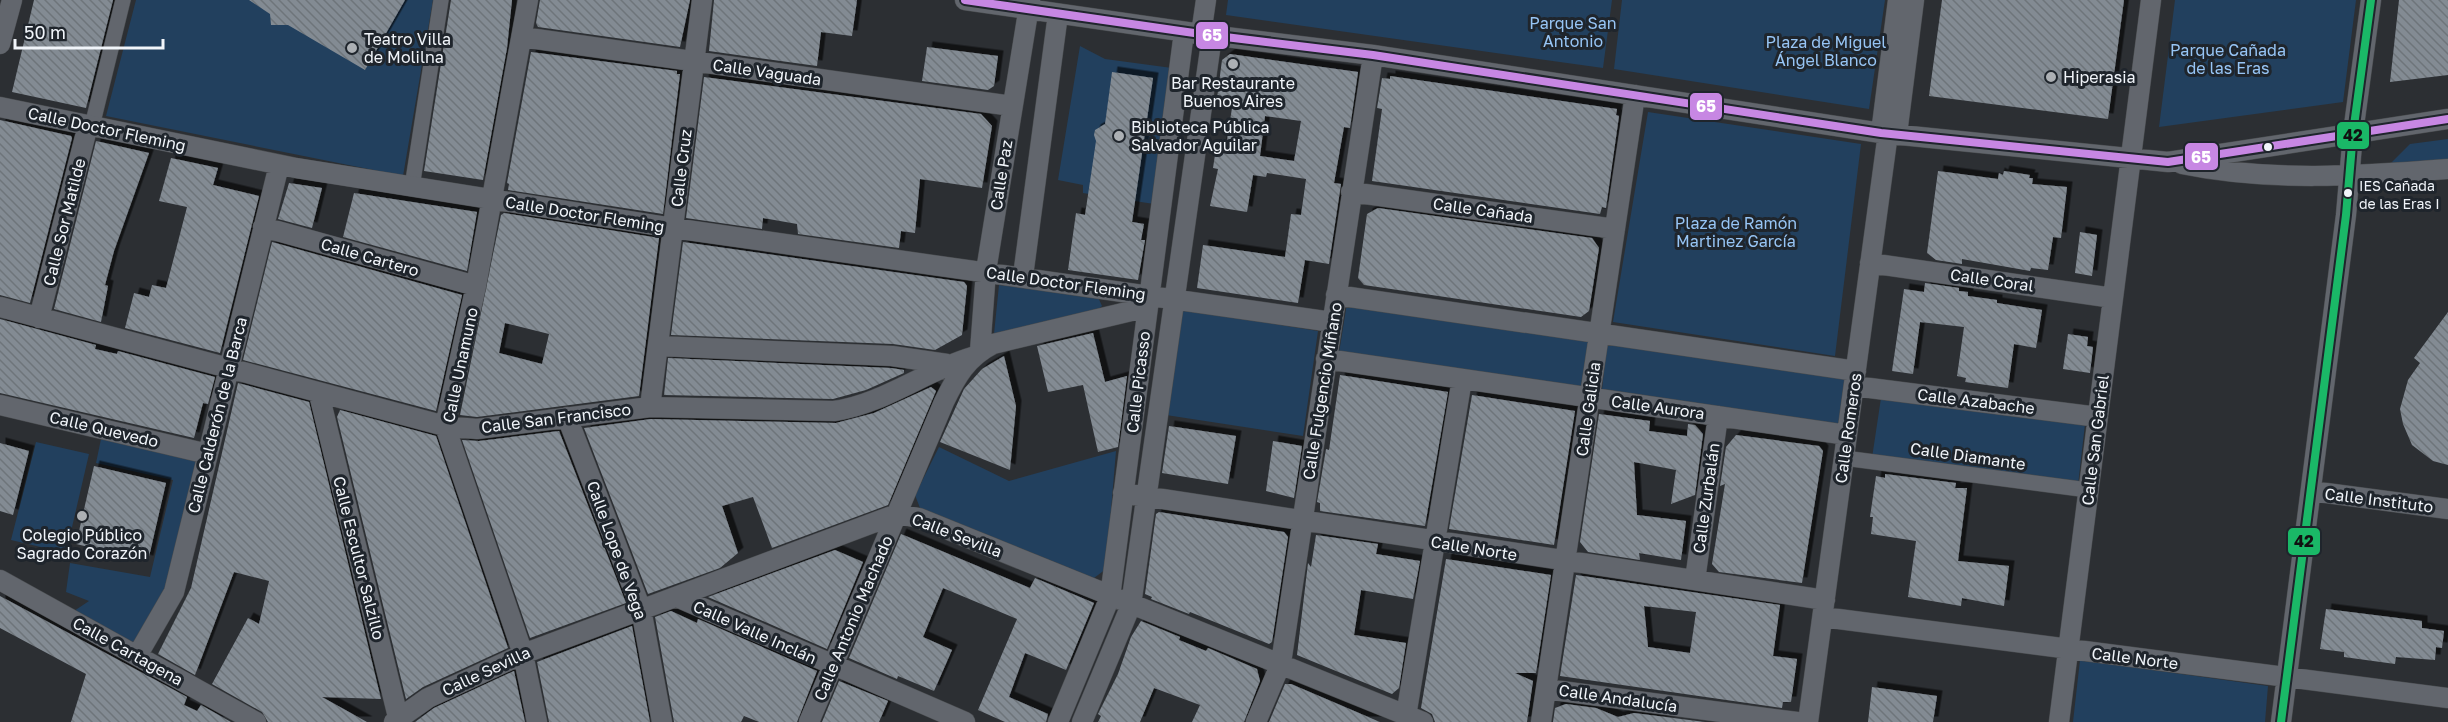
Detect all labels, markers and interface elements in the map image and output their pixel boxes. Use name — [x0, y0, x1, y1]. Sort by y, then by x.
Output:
scale bar — [15, 12, 164, 50]
park label: Parque San Antonio — [1529, 13, 1617, 51]
text: 50 m — [24, 21, 66, 43]
line badge: 65 — [1195, 21, 1229, 50]
text: 65 — [1202, 25, 1222, 45]
place label: Teatro Villa de Molilna — [364, 29, 451, 67]
park label: Plaza de Miguel Ángel Blanco — [1766, 32, 1886, 70]
park label: Parque Cañada de las Eras — [2170, 40, 2286, 78]
marker: Teatro Villa de Molilna — [345, 41, 359, 55]
street label: Calle Vaguada — [711, 54, 823, 90]
marker: Bar Restaurante Buenos Aires — [1226, 57, 1240, 71]
place label: Hiperasia — [2063, 67, 2136, 87]
marker: Hiperasia — [2044, 70, 2058, 84]
place label: Bar Restaurante Buenos Aires — [1171, 73, 1295, 111]
line badge: 65 — [1689, 92, 1723, 121]
text: 65 — [1696, 96, 1716, 116]
street label: Calle Doctor Fleming — [26, 102, 188, 156]
place label: Biblioteca Pública Salvador Aguilar — [1131, 117, 1269, 155]
line badge: 42 — [2336, 121, 2370, 150]
text: 42 — [2343, 125, 2363, 145]
street label: Calle Cruz — [666, 128, 696, 208]
marker: Biblioteca Pública Salvador Aguilar — [1112, 129, 1126, 143]
street label: Calle Paz — [986, 138, 1016, 212]
unlabelled marker — [2262, 141, 2274, 153]
line badge: 65 — [2184, 142, 2219, 171]
text: 65 — [2191, 147, 2211, 167]
street label: Calle Sor Matilde — [38, 156, 90, 288]
place label: IES Cañada de las Eras I — [2359, 177, 2440, 212]
marker: IES Cañada de las Eras I — [2342, 187, 2354, 199]
street label: Calle Doctor Fleming — [504, 192, 666, 236]
street label: Calle Cañada — [1432, 193, 1534, 227]
park label: Plaza de Ramón Martinez García — [1675, 213, 1797, 251]
street label: Calle Cartero — [319, 233, 421, 281]
street label: Calle Doctor Fleming — [985, 262, 1147, 304]
street label: Calle Coral — [1949, 264, 2035, 296]
street label: Calle Fulgencio Miñano — [1298, 301, 1346, 481]
street label: Calle Unamuno — [438, 306, 482, 424]
street label: Calle Calderón de la Barca — [183, 315, 251, 515]
street label: Calle Picasso — [1122, 330, 1154, 434]
street label: Calle Galicia — [1571, 361, 1605, 457]
street label: Calle Romeros — [1830, 372, 1866, 484]
street label: Calle San Gabriel — [2077, 374, 2113, 506]
street label: Calle Azabache — [1916, 384, 2036, 418]
street label: Calle Aurora — [1610, 391, 1706, 423]
street label: Calle San Francisco — [480, 399, 632, 437]
street label: Calle Quevedo — [48, 407, 160, 451]
street label: Calle Diamante — [1909, 438, 2027, 474]
street label: Calle Zurbalán — [1688, 441, 1724, 555]
street label: Calle Escultor Salzillo — [329, 474, 389, 642]
street label: Calle Lope de Vega — [583, 478, 651, 622]
street label: Calle Instituto — [2323, 483, 2435, 517]
marker: Colegio Público Sagrado Corazón — [75, 509, 89, 523]
street label: Calle Sevilla — [909, 509, 1005, 561]
place label: Colegio Público Sagrado Corazón — [17, 525, 147, 563]
line badge: 42 — [2287, 527, 2321, 556]
street label: Calle Norte — [1429, 531, 1519, 565]
text: 42 — [2294, 531, 2314, 551]
street label: Calle Antonio Machado — [809, 533, 897, 703]
street label: Calle Valle Inclán — [690, 596, 820, 668]
street label: Calle Cartagena — [69, 612, 187, 690]
street label: Calle Sevilla — [439, 642, 533, 700]
street label: Calle Norte — [2090, 643, 2180, 673]
street label: Calle Andalucía — [1557, 680, 1679, 716]

